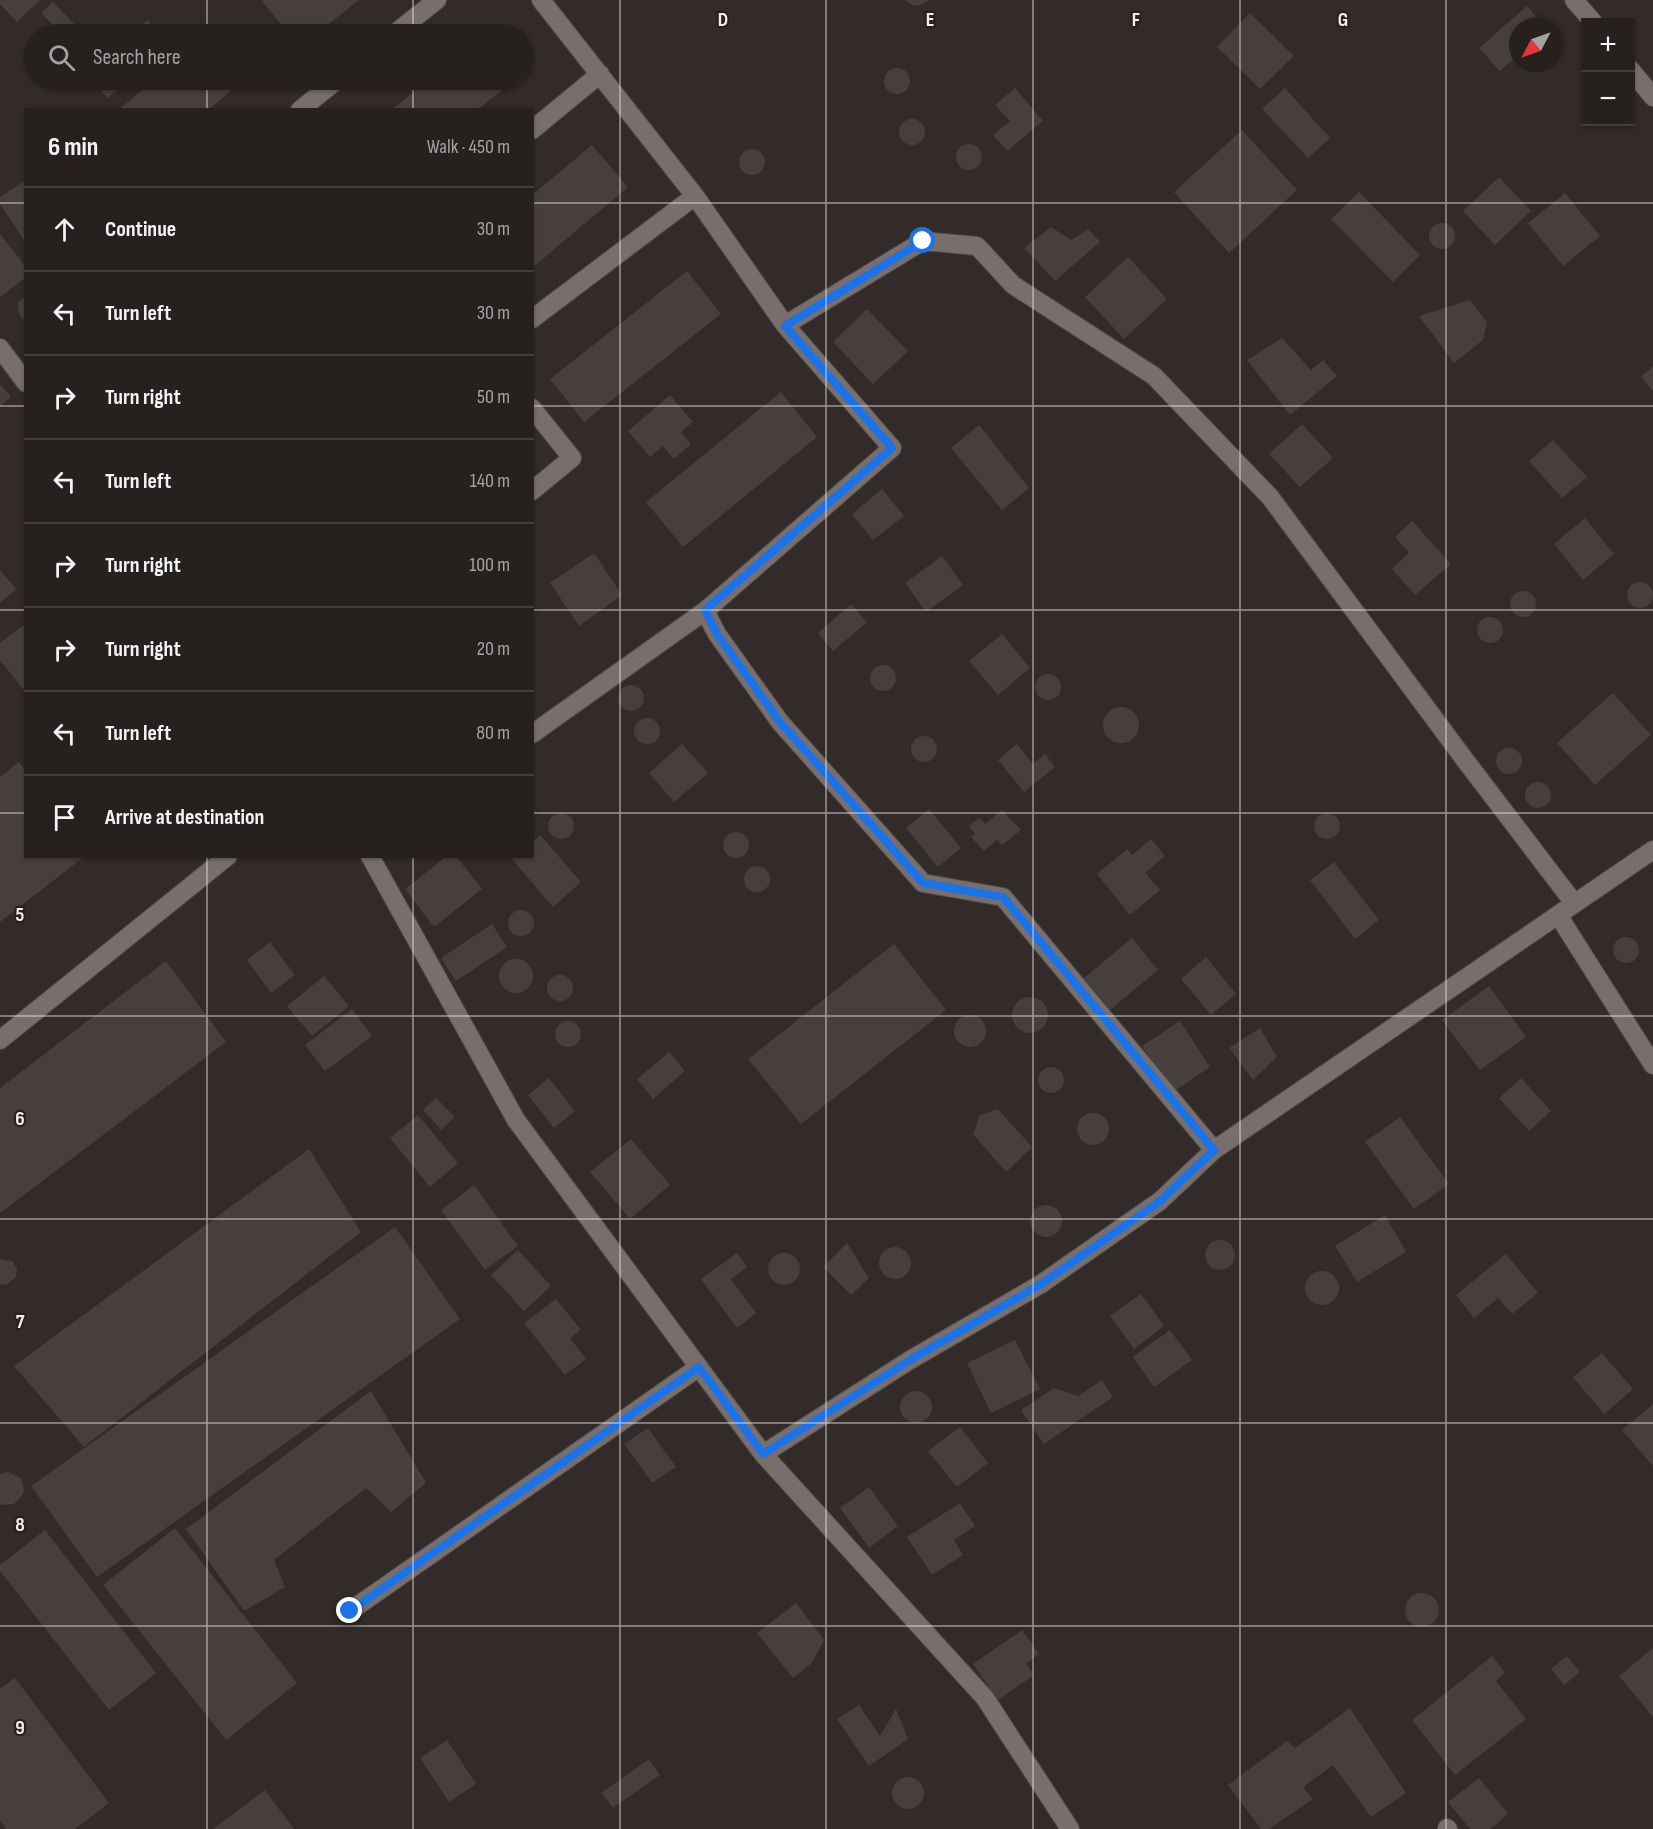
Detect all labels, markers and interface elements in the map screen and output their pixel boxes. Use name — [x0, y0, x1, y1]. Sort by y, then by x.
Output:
text: D — [718, 8, 728, 32]
text: E — [926, 8, 934, 32]
text: F — [1132, 8, 1140, 32]
text: G — [1338, 8, 1348, 32]
north arrow — [1509, 18, 1563, 72]
map controls — [1581, 18, 1635, 126]
button: + — [1581, 18, 1635, 72]
search box — [24, 24, 534, 90]
icon: search — [45, 41, 78, 74]
text: Search here — [93, 44, 180, 71]
button: − — [1581, 72, 1635, 126]
text: 6 min — [48, 132, 98, 163]
text: Walk · 450 m — [427, 135, 510, 159]
icon: ahead — [48, 213, 81, 246]
text: Continue — [105, 216, 176, 243]
text: 30 m — [477, 217, 510, 241]
route start — [909, 227, 935, 253]
icon: left — [48, 297, 81, 330]
text: Turn left — [105, 300, 171, 327]
text: 30 m — [477, 301, 510, 325]
icon: right — [48, 381, 81, 414]
text: Turn right — [105, 384, 181, 411]
text: 50 m — [477, 385, 510, 409]
icon: left — [48, 465, 81, 498]
text: Turn left — [105, 468, 171, 495]
text: 140 m — [470, 469, 510, 493]
icon: right — [48, 549, 81, 582]
text: Turn right — [105, 552, 181, 579]
text: 100 m — [469, 553, 510, 577]
icon: right — [48, 633, 81, 666]
text: Turn right — [105, 636, 181, 663]
text: 20 m — [477, 637, 510, 661]
icon: left — [48, 717, 81, 750]
text: Turn left — [105, 720, 171, 747]
text: 80 m — [476, 721, 510, 745]
icon: arrive — [48, 801, 81, 834]
text: Arrive at destination — [105, 804, 264, 831]
text: 5 — [16, 903, 25, 927]
text: 6 — [15, 1107, 25, 1131]
text: 7 — [16, 1310, 25, 1334]
text: 8 — [15, 1513, 25, 1537]
route end — [336, 1597, 362, 1623]
text: 9 — [15, 1716, 25, 1740]

